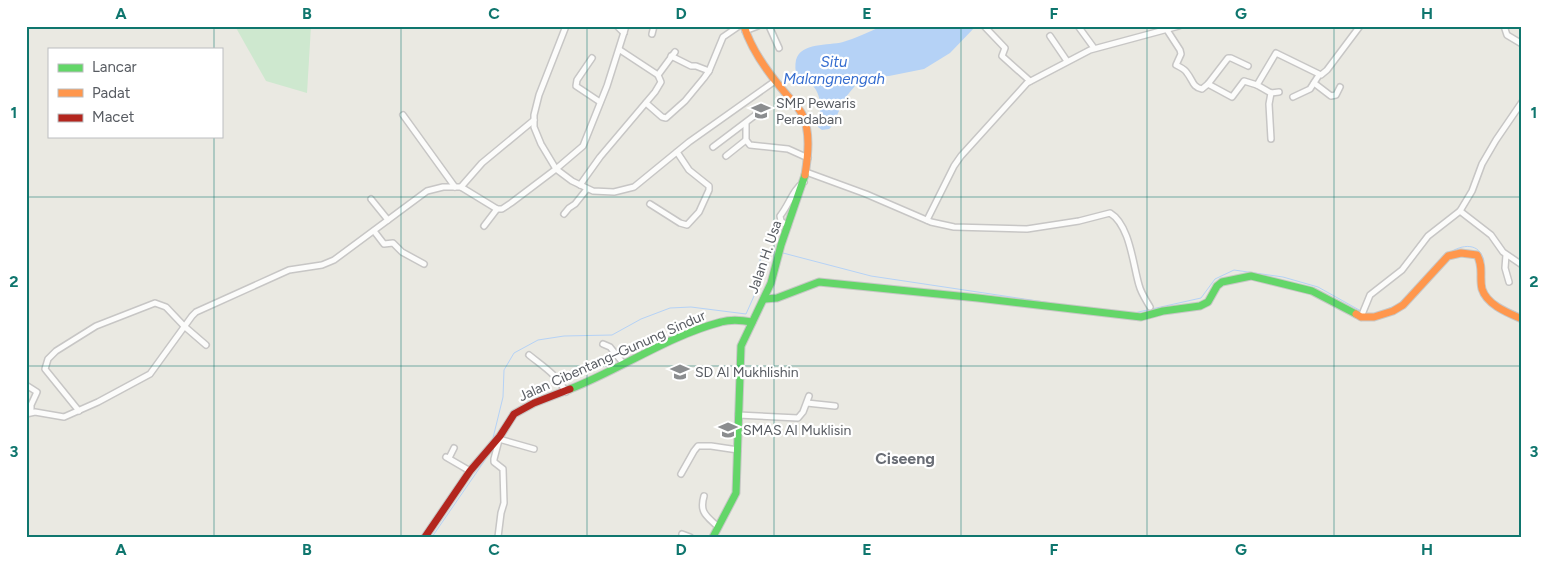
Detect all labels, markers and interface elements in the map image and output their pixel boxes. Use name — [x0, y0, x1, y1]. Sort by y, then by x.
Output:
text: A — [115, 4, 127, 23]
text: B — [302, 4, 312, 23]
text: C — [488, 4, 500, 23]
text: D — [675, 4, 687, 23]
text: E — [862, 4, 872, 23]
text: F — [1050, 4, 1059, 23]
text: G — [1235, 4, 1247, 23]
text: H — [1421, 4, 1433, 23]
legend — [48, 48, 222, 138]
water label: Situ Malangnengah — [783, 53, 885, 88]
text: Lancar — [92, 58, 137, 76]
text: Padat — [92, 84, 131, 102]
place label: SMP Pewaris Peradaban — [776, 95, 856, 128]
school or university icon: SMP Pewaris Peradaban — [750, 100, 772, 122]
text: 1 — [11, 103, 17, 122]
text: 1 — [1531, 103, 1537, 122]
text: Macet — [92, 108, 135, 126]
street label: Jalan H. Usa — [745, 218, 785, 296]
text: 2 — [9, 272, 19, 291]
text: 2 — [1529, 272, 1539, 291]
street label: Jalan Cibentang–Gunung Sindur — [516, 307, 708, 405]
school or university icon: SD Al Mukhlishin — [669, 361, 691, 383]
place label: SD Al Mukhlishin — [695, 364, 799, 381]
school or university icon: SMAS Al Muklisin — [717, 419, 739, 441]
place label: SMAS Al Muklisin — [743, 422, 852, 439]
text: 3 — [10, 442, 19, 461]
text: 3 — [1530, 442, 1539, 461]
district label: Ciseeng — [875, 449, 935, 468]
text: A — [115, 540, 127, 559]
text: B — [302, 540, 312, 559]
text: C — [488, 540, 500, 559]
text: D — [675, 540, 687, 559]
text: E — [862, 540, 872, 559]
text: F — [1050, 540, 1059, 559]
text: G — [1235, 540, 1247, 559]
text: H — [1421, 540, 1433, 559]

